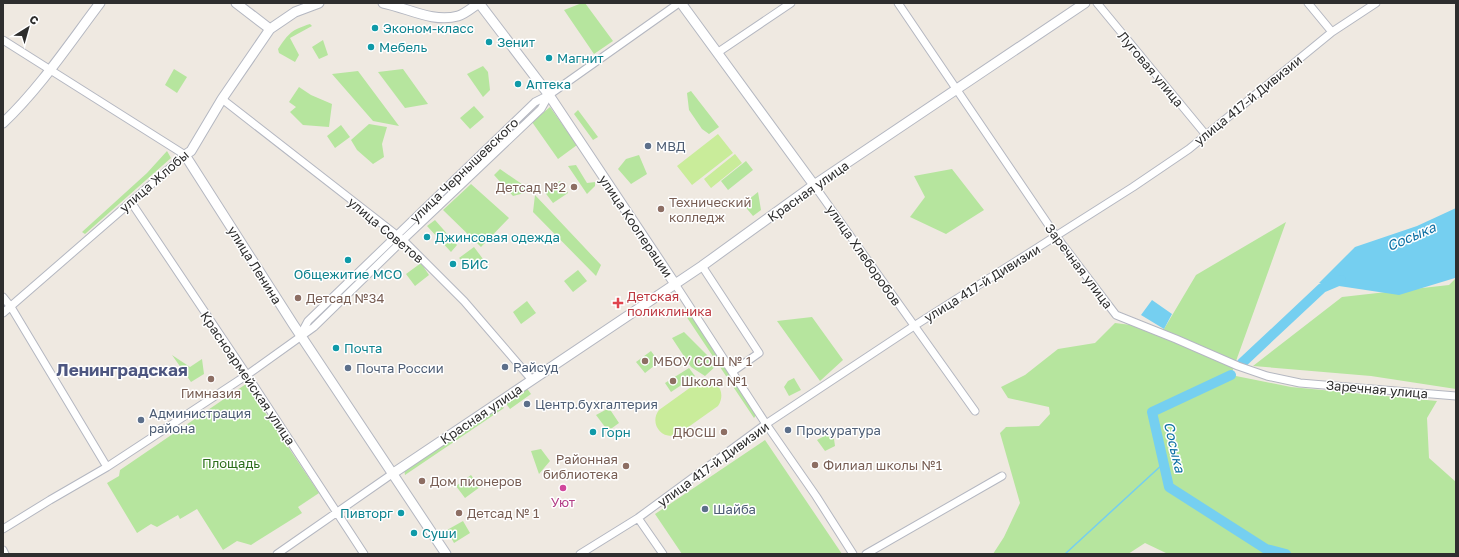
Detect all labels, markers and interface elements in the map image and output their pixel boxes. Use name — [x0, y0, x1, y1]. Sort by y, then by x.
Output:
north arrow — [8, 8, 48, 48]
text: С — [27, 12, 42, 27]
place label: Эконом-класс — [383, 20, 474, 36]
marker: Эконом-класс — [370, 23, 380, 33]
street label: Луговая улица — [1115, 28, 1187, 110]
place label: Зенит — [497, 34, 536, 50]
marker: Зенит — [484, 37, 494, 47]
place label: Мебель — [379, 39, 427, 55]
marker: Мебель — [366, 42, 376, 52]
place label: Магнит — [557, 50, 604, 66]
street label: улица 417-й Дивизии — [1191, 52, 1305, 148]
marker: Магнит — [544, 53, 554, 63]
place label: Аптека — [526, 76, 571, 92]
marker: Аптека — [513, 79, 523, 89]
street label: улица Чернышевского — [407, 114, 522, 226]
place label: МВД — [656, 138, 686, 154]
marker: МВД — [643, 141, 653, 151]
street label: улица Жлобы — [116, 147, 192, 215]
street label: Красная улица — [764, 157, 852, 225]
street label: улица Кооперации — [596, 172, 676, 280]
place label: Детсад №2 — [496, 179, 566, 195]
marker: Детсад №2 — [569, 182, 579, 192]
street label: улица Советов — [345, 194, 427, 266]
place label: Технический колледж — [669, 194, 751, 225]
street label: улица Хлеборобов — [823, 201, 905, 309]
marker: Технический колледж — [656, 204, 666, 214]
water label: Сосыка — [1384, 218, 1439, 254]
street label: Заречная улица — [1042, 220, 1116, 312]
street label: улица Ленина — [225, 223, 285, 307]
place label: Джинсовая одежда — [435, 229, 560, 245]
marker: Джинсовая одежда — [422, 232, 432, 242]
street label: улица 417-й Дивизии — [921, 241, 1043, 325]
marker: Общежитие МСО — [343, 255, 353, 265]
place label: БИС — [461, 256, 489, 272]
marker: БИС — [448, 259, 458, 269]
place label: Общежитие МСО — [294, 266, 402, 282]
place label: Детская поликлиника — [627, 288, 712, 319]
place label: Детсад №34 — [306, 290, 384, 306]
marker: Детсад №34 — [293, 293, 303, 303]
marker: Детская поликлиника — [612, 297, 624, 309]
street label: Красноармейская улица — [197, 308, 299, 448]
place label: Почта — [344, 340, 382, 356]
marker: Почта — [331, 343, 341, 353]
place label: МБОУ СОШ № 1 — [653, 353, 752, 369]
marker: МБОУ СОШ № 1 — [640, 356, 650, 366]
district label: Ленинградская — [56, 359, 188, 380]
place label: Райсуд — [513, 359, 559, 375]
place label: Почта России — [356, 360, 444, 376]
marker: Райсуд — [500, 362, 510, 372]
marker: Почта России — [343, 363, 353, 373]
place label: Школа №1 — [681, 373, 747, 389]
marker: Гимназия — [206, 374, 216, 384]
marker: Школа №1 — [668, 376, 678, 386]
street label: Заречная улица — [1325, 377, 1429, 401]
street label: Красная улица — [437, 381, 525, 447]
place label: Гимназия — [181, 385, 241, 401]
place label: Центр.бухгалтерия — [535, 396, 658, 412]
marker: Центр.бухгалтерия — [522, 399, 532, 409]
place label: Администрация района — [149, 405, 251, 436]
marker: Администрация района — [136, 415, 146, 425]
street label: улица 417-й Дивизии — [654, 418, 772, 510]
water label: Сосыка — [1161, 420, 1189, 475]
place label: Прокуратура — [796, 422, 881, 438]
place label: Горн — [601, 424, 631, 440]
place label: ДЮСШ — [673, 424, 716, 440]
marker: Прокуратура — [783, 425, 793, 435]
marker: Горн — [588, 427, 598, 437]
marker: ДЮСШ — [719, 427, 729, 437]
place label: Районная библиотека — [543, 451, 618, 482]
park label: Площадь — [202, 455, 260, 471]
place label: Филиал школы №1 — [823, 457, 942, 473]
marker: Филиал школы №1 — [810, 460, 820, 470]
marker: Районная библиотека — [621, 461, 631, 471]
place label: Дом пионеров — [430, 473, 522, 489]
marker: Дом пионеров — [417, 476, 427, 486]
marker: Уют — [558, 483, 568, 493]
place label: Уют — [551, 494, 576, 510]
place label: Шайба — [713, 501, 756, 517]
marker: Шайба — [700, 504, 710, 514]
place label: Пивторг — [340, 505, 393, 521]
place label: Детсад № 1 — [467, 505, 539, 521]
marker: Пивторг — [396, 508, 406, 518]
marker: Детсад № 1 — [454, 508, 464, 518]
place label: Суши — [422, 525, 457, 541]
marker: Суши — [409, 528, 419, 538]

